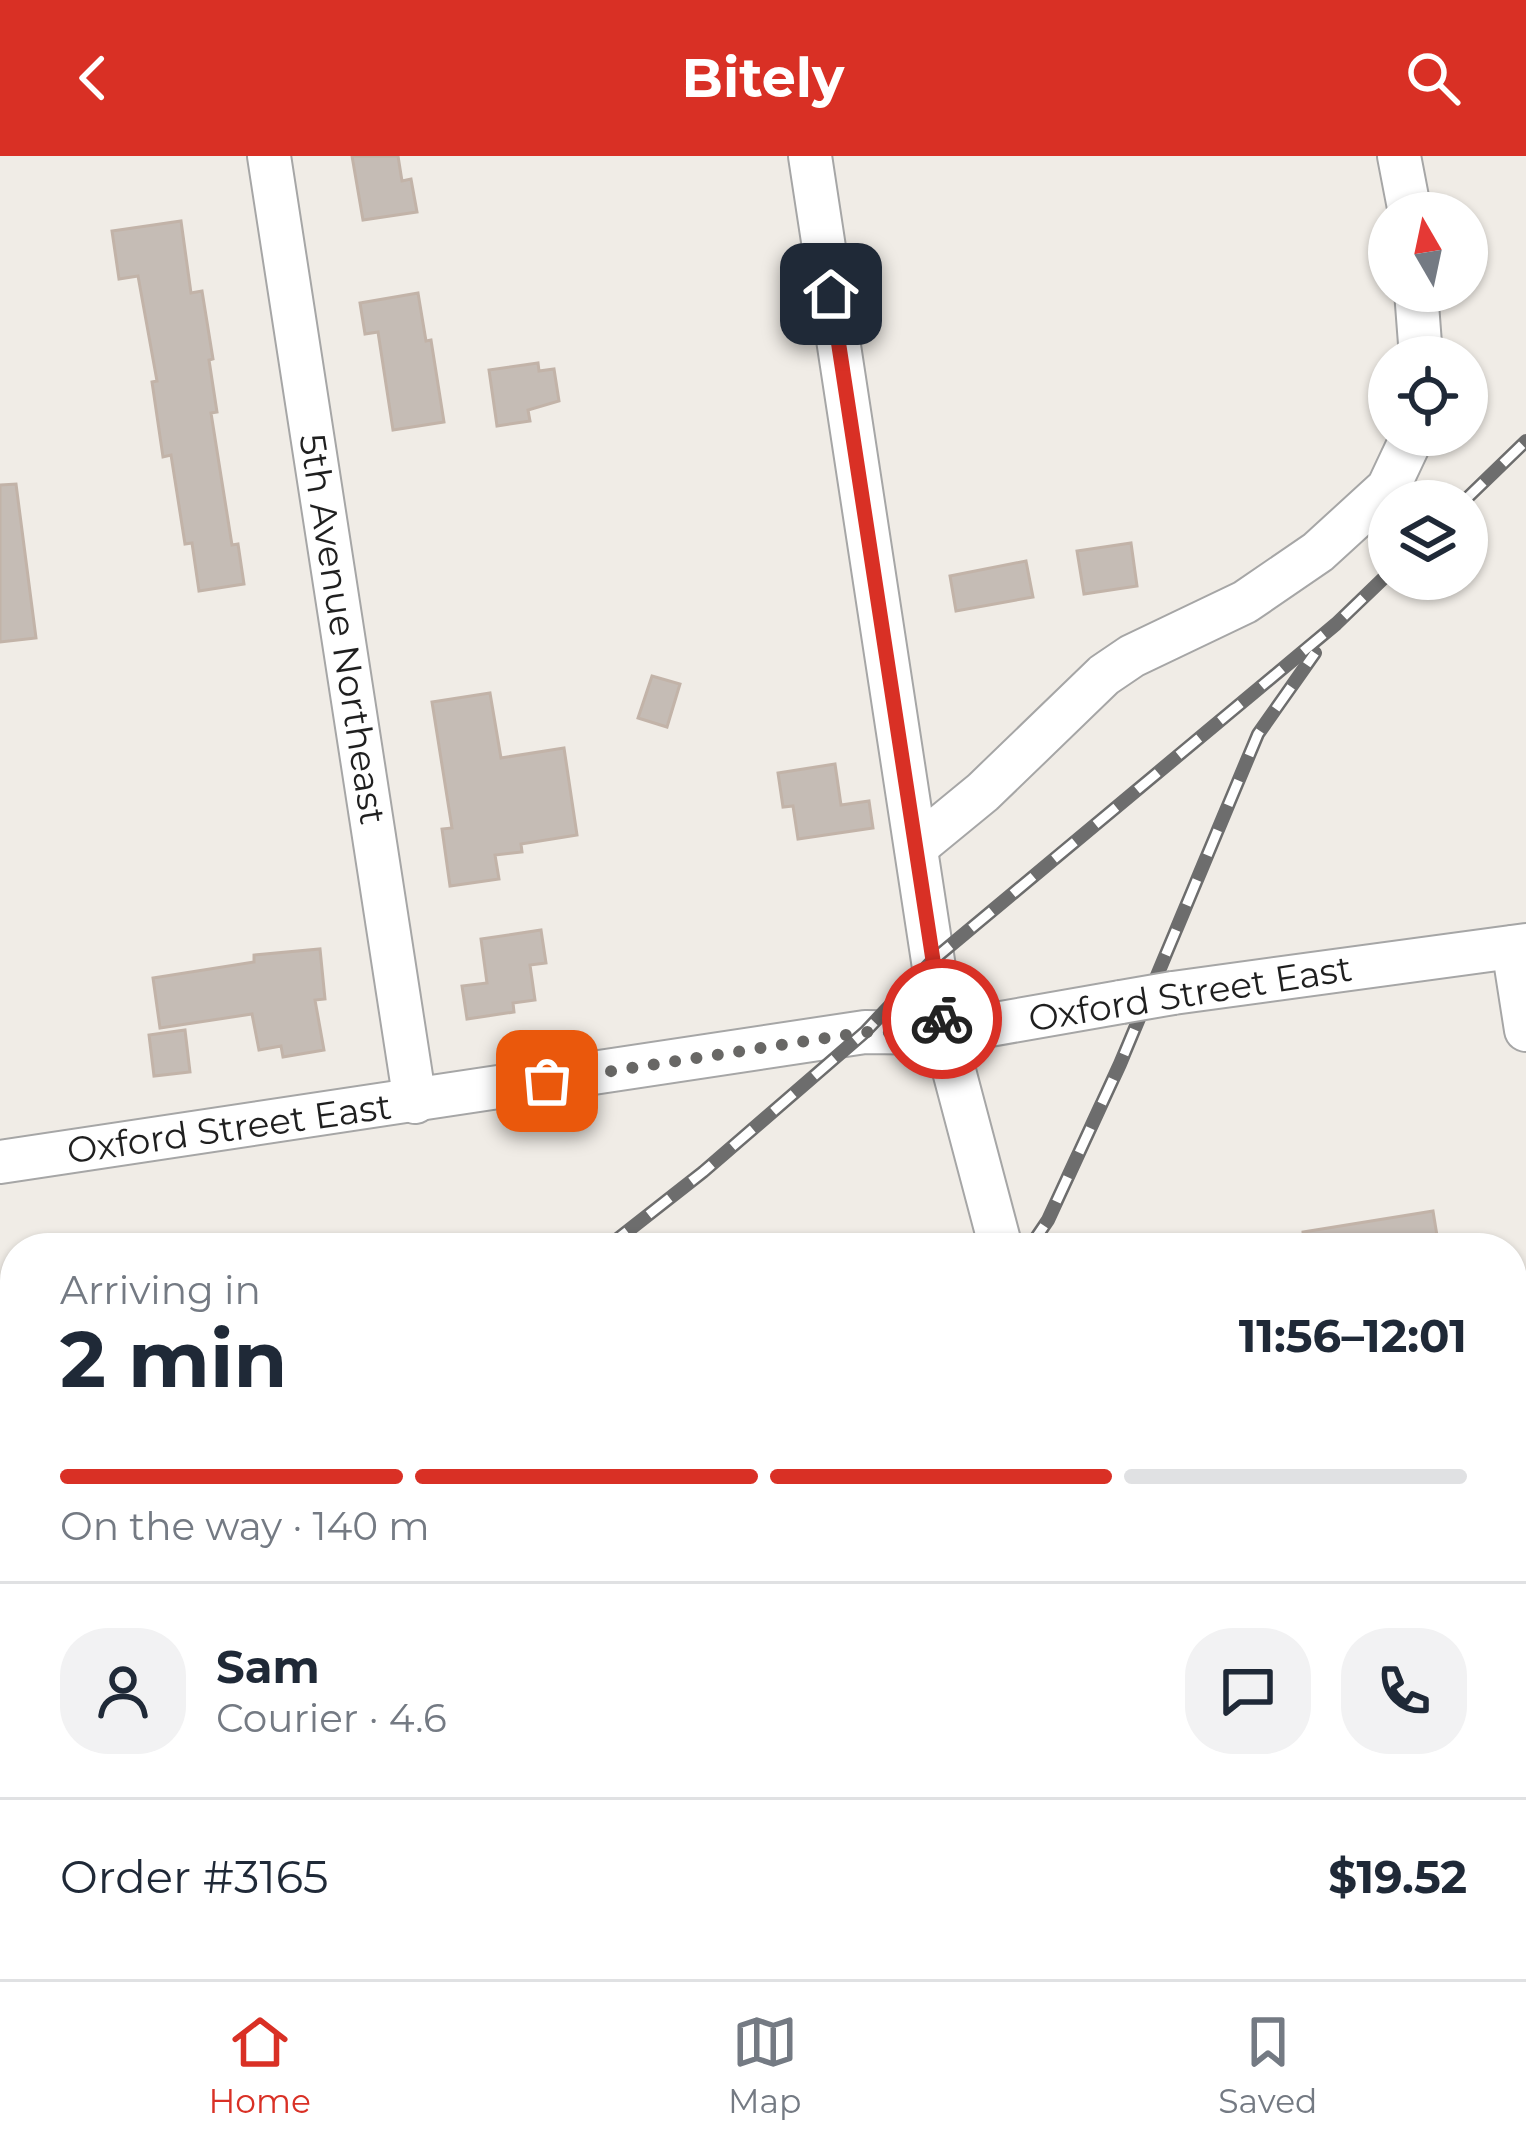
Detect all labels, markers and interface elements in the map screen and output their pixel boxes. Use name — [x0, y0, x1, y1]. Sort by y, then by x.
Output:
icon: back — [60, 45, 126, 111]
text: Bitely — [682, 45, 844, 111]
icon: search — [1400, 45, 1466, 111]
north arrow — [1368, 192, 1488, 312]
map controls — [1368, 192, 1488, 600]
pin — [780, 243, 882, 345]
icon: home — [798, 261, 864, 327]
button: locate — [1368, 336, 1488, 456]
street label: 5th Avenue Northeast — [290, 431, 396, 827]
button: layers — [1368, 480, 1488, 600]
street label: Oxford Street East — [1025, 946, 1355, 1040]
courier — [882, 959, 1002, 1079]
icon: bike — [909, 986, 975, 1052]
pin — [496, 1030, 598, 1132]
icon: bag — [514, 1048, 580, 1114]
street label: Oxford Street East — [64, 1083, 394, 1173]
text: Arriving in — [60, 1266, 261, 1314]
text: 11:56–12:01 — [1239, 1308, 1467, 1363]
text: 2 min — [60, 1311, 287, 1407]
text: On the way · 140 m — [60, 1502, 430, 1550]
button: person — [60, 1628, 186, 1754]
button: chat — [1185, 1628, 1311, 1754]
button: phone — [1341, 1628, 1467, 1754]
text: Sam — [216, 1639, 320, 1694]
text: Courier · 4.6 — [216, 1694, 447, 1742]
text: Order #3165 — [60, 1849, 329, 1904]
text: $19.52 — [1328, 1849, 1467, 1904]
tab: Home — [209, 2009, 311, 2121]
tab: Map — [728, 2009, 801, 2121]
tab: Saved — [1218, 2009, 1317, 2121]

